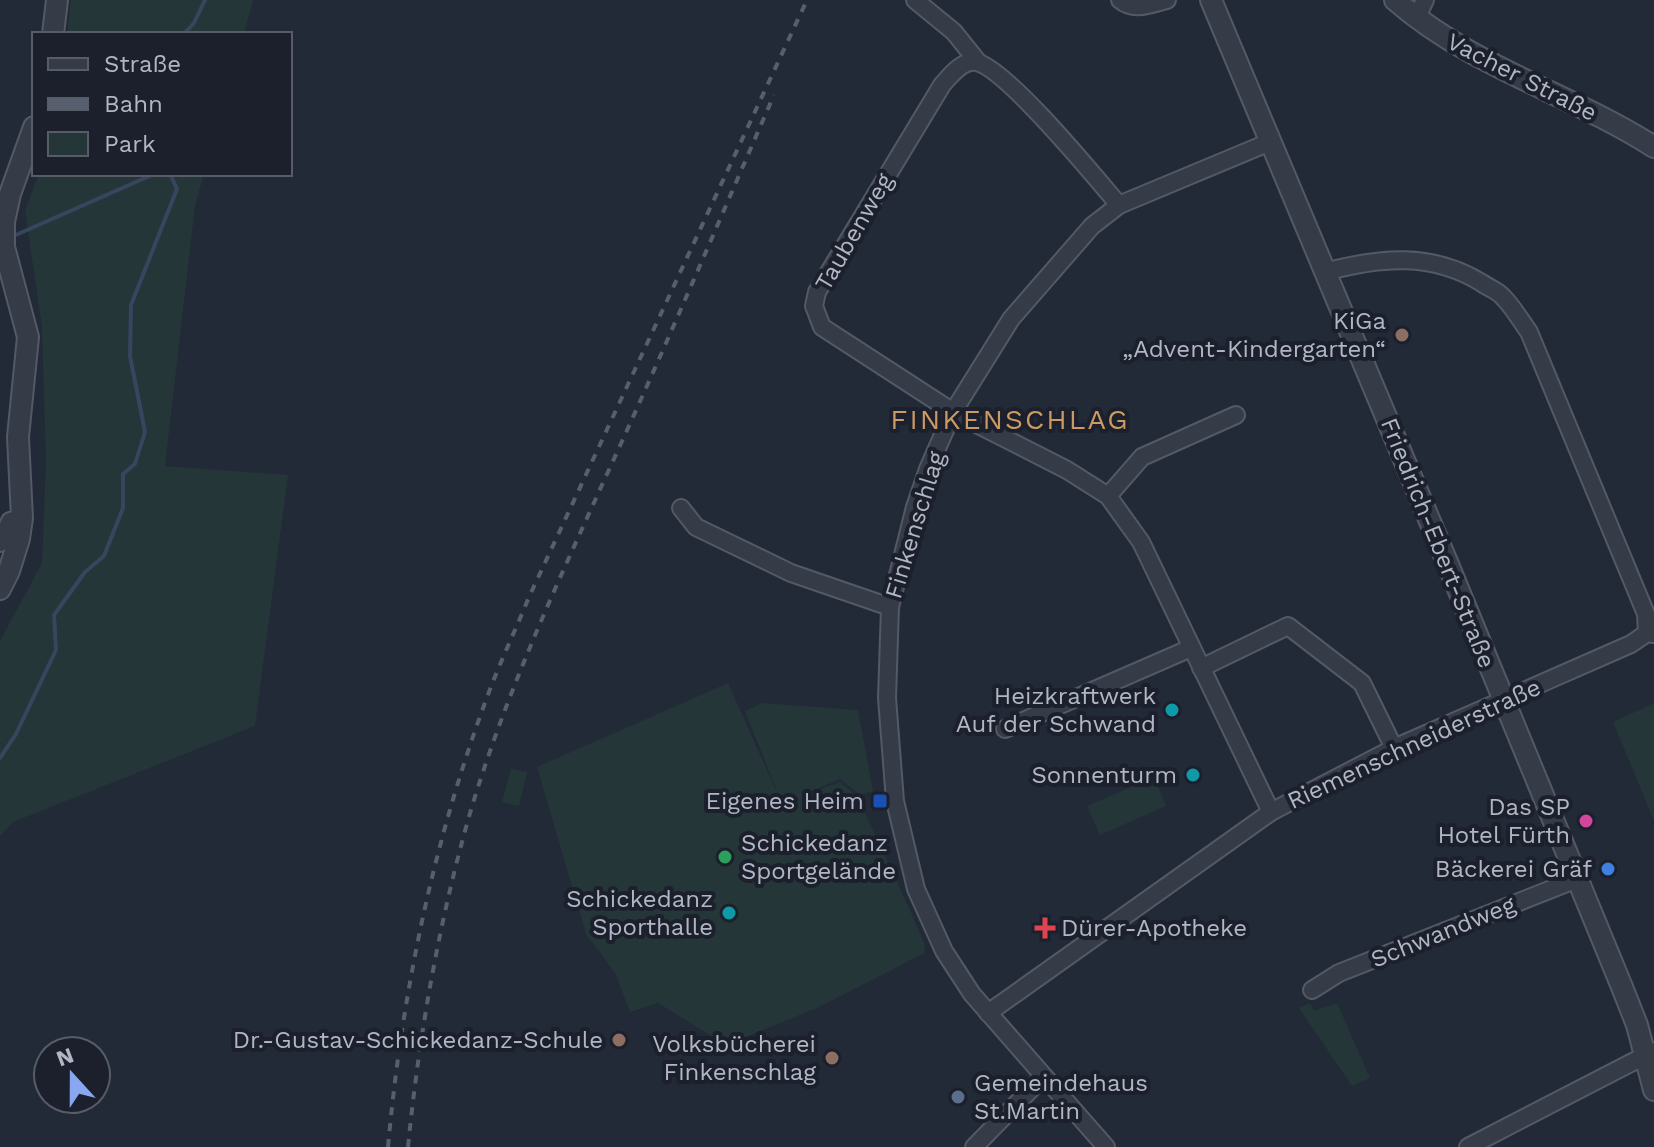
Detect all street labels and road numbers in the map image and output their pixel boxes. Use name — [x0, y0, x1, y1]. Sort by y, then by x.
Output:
street label: Vacher Straße — [1442, 27, 1602, 127]
street label: Taubenweg — [809, 168, 899, 295]
street label: Friedrich-Ebert-Straße — [1375, 414, 1501, 672]
street label: Finkenschlag — [879, 448, 951, 602]
street label: Riemenschneiderstraße — [1283, 673, 1545, 815]
street label: Schwandweg — [1367, 890, 1519, 974]

